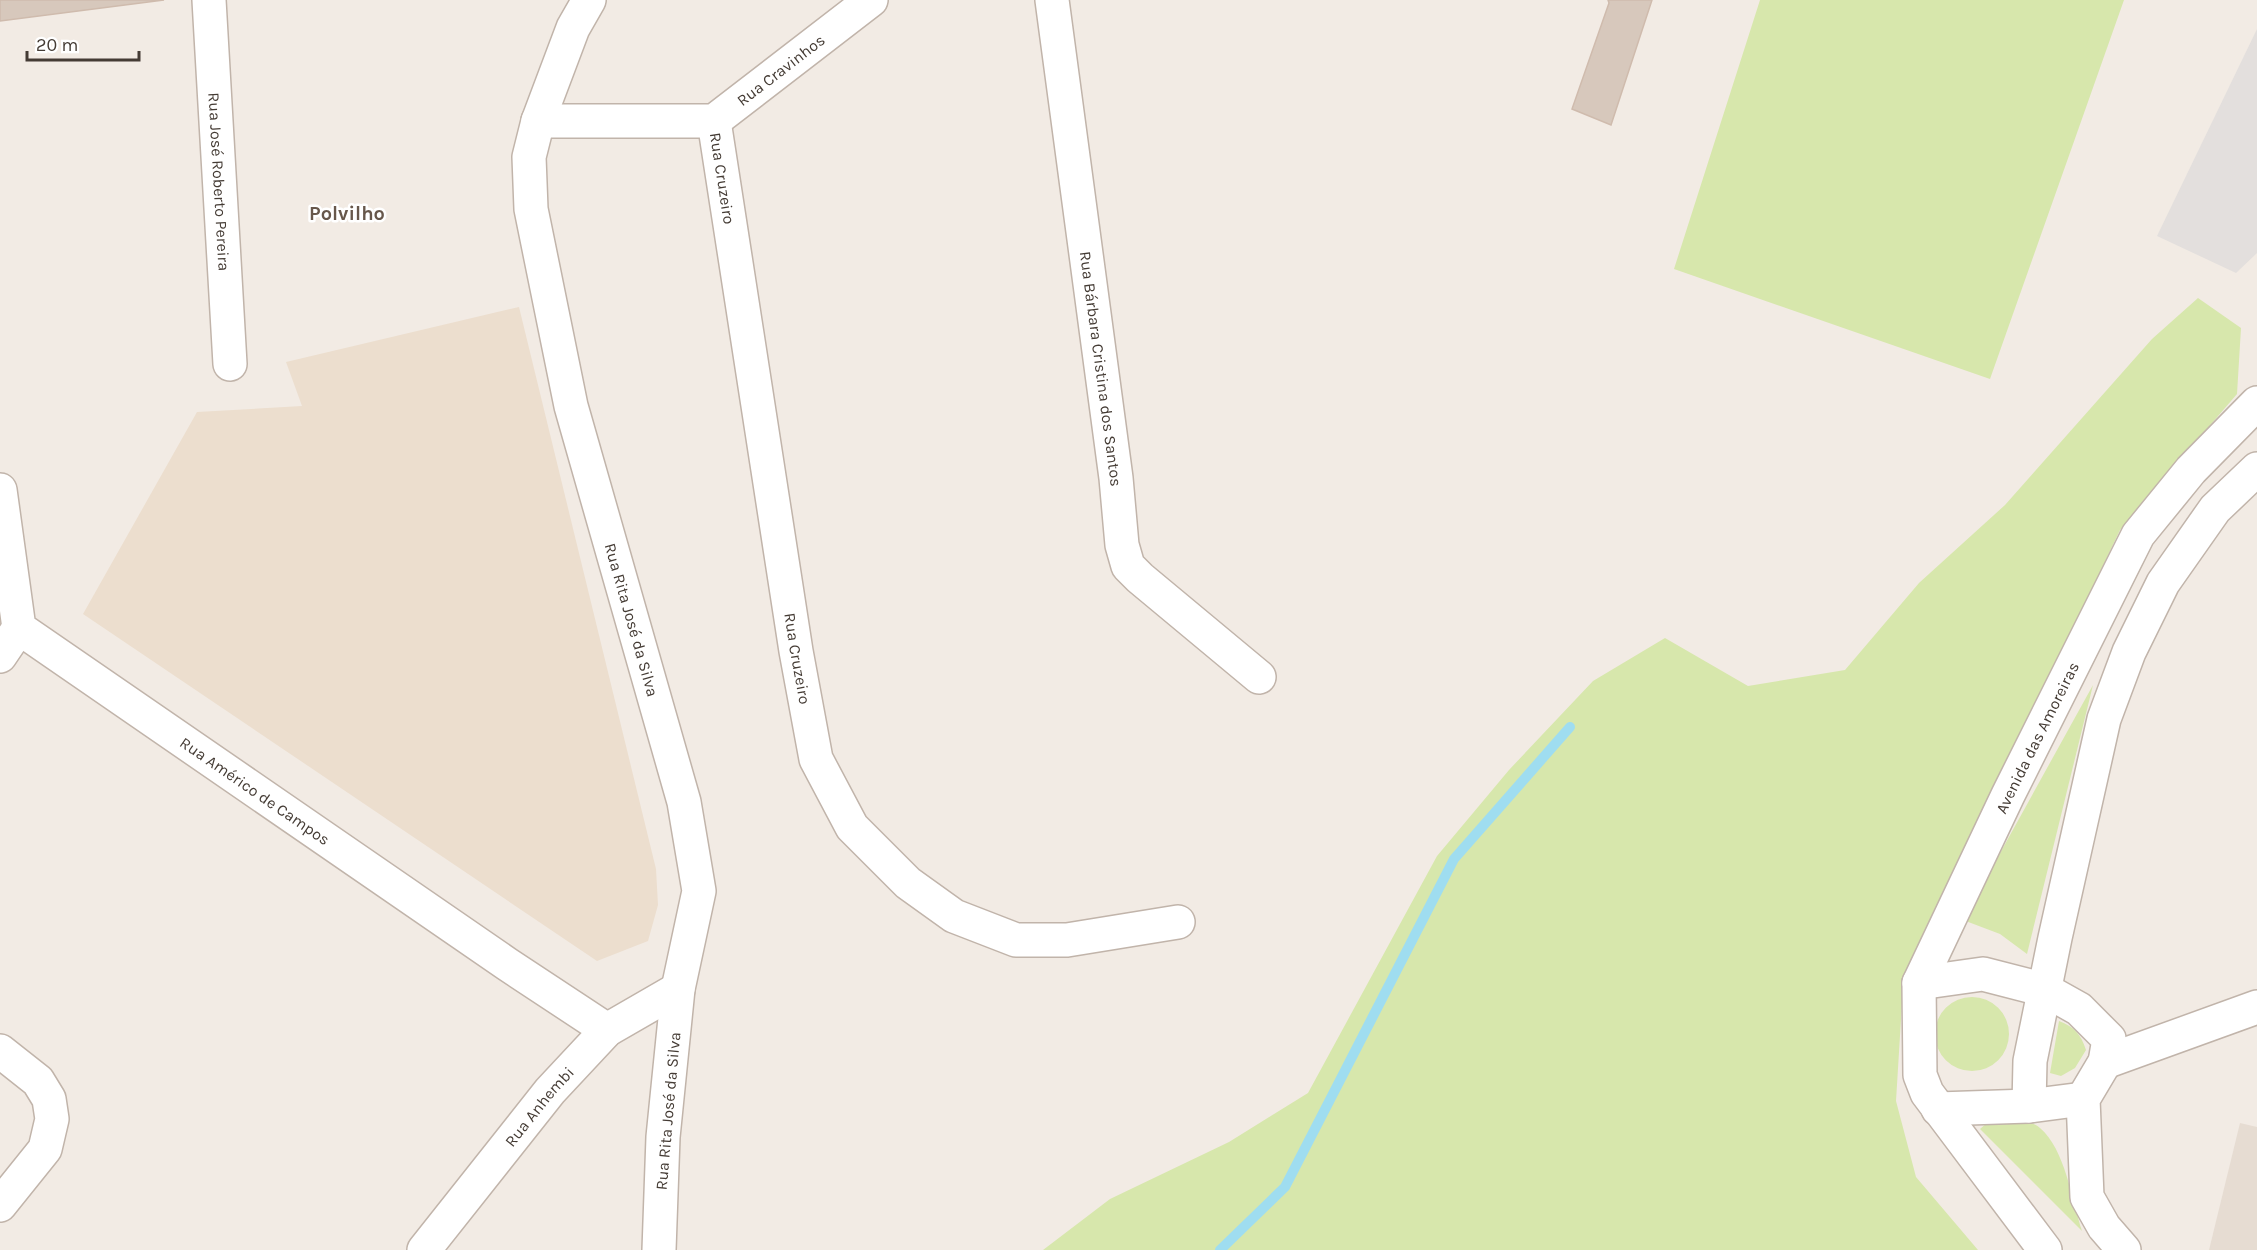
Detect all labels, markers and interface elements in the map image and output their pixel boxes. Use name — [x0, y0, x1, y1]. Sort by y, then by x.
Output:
scale bar — [27, 24, 140, 62]
street label: Rua Cravinhos — [733, 30, 828, 110]
text: 20 m — [36, 34, 78, 56]
street label: Rua José Roberto Pereira — [205, 92, 234, 272]
street label: Rua Cruzeiro — [706, 131, 739, 226]
district label: Polvilho — [309, 202, 385, 225]
street label: Rua Bárbara Cristina dos Santos — [1076, 250, 1126, 487]
street label: Rua Rita José da Silva — [601, 541, 663, 699]
street label: Rua Cruzeiro — [781, 611, 815, 706]
street label: Avenida das Amoreiras — [1991, 659, 2083, 816]
street label: Rua Américo de Campos — [177, 732, 334, 849]
street label: Rua Rita José da Silva — [652, 1031, 684, 1191]
street label: Rua Anhembi — [500, 1062, 578, 1150]

